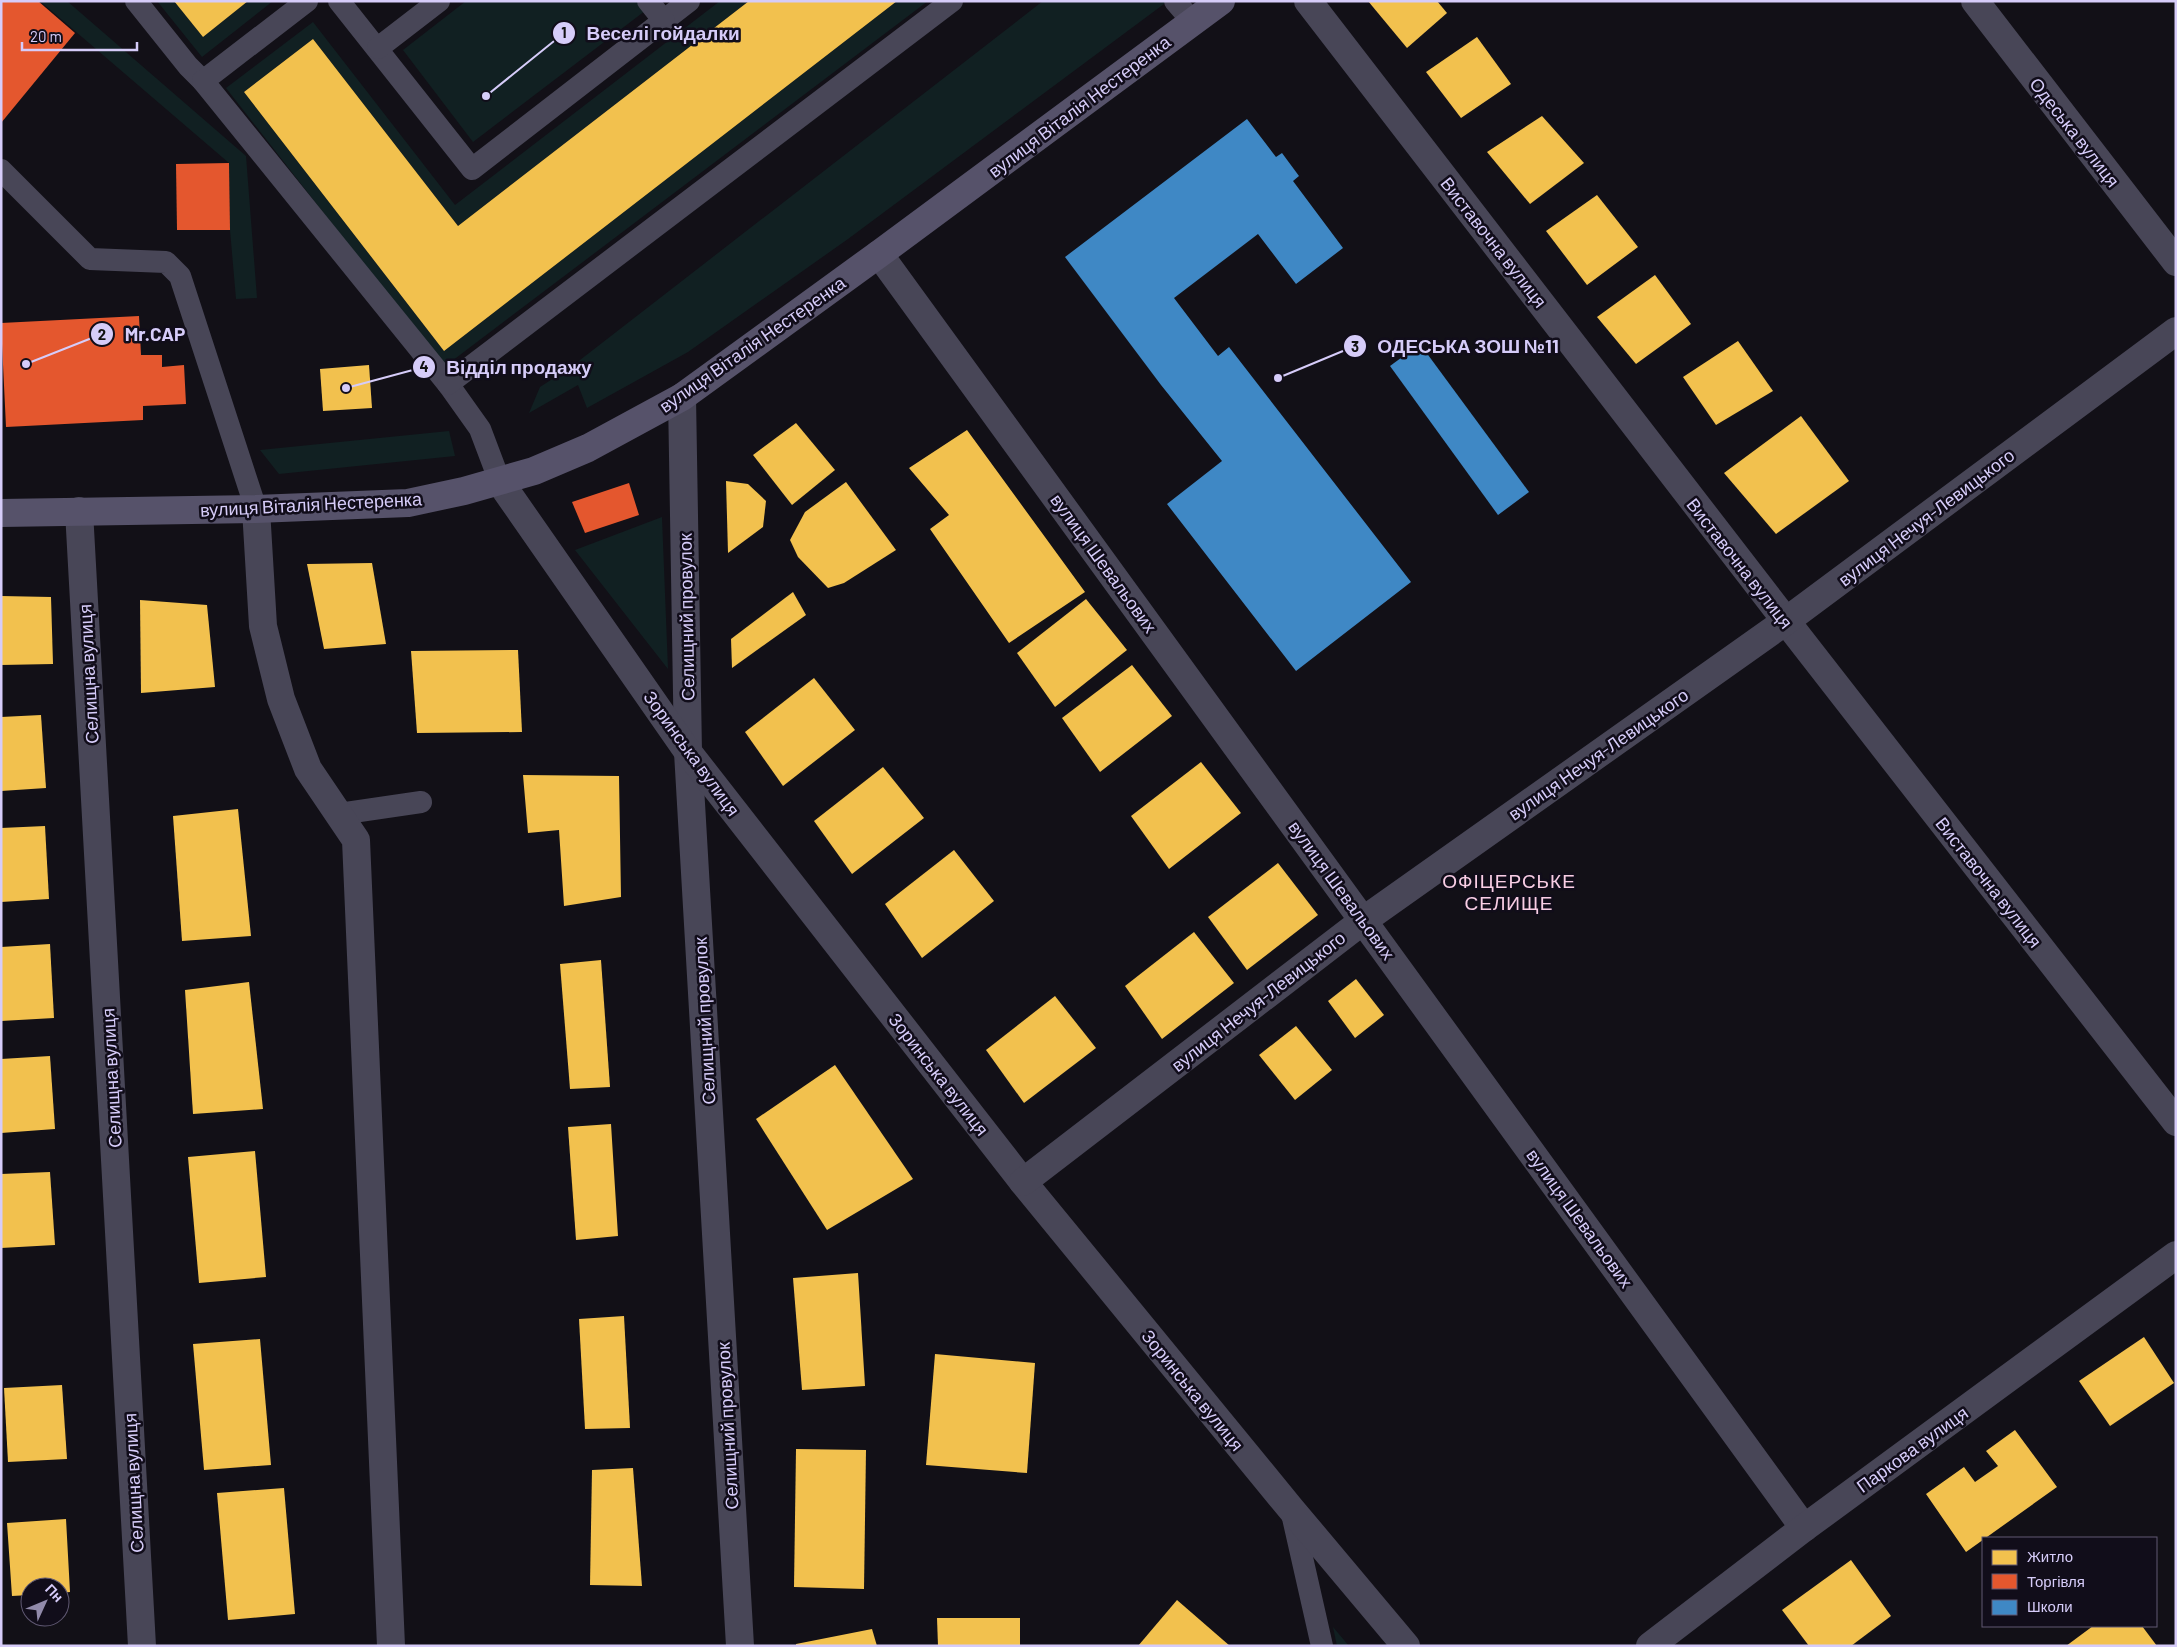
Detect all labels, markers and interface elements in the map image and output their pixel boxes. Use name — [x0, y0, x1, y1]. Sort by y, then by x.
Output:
callout: Веселі гойдалки — [552, 16, 750, 50]
scale bar — [22, 20, 138, 52]
text: Веселі гойдалки — [586, 21, 740, 44]
text: 1 — [561, 23, 567, 41]
text: 20 m — [30, 27, 62, 45]
street label: вулиця Віталія Нестеренка — [984, 30, 1175, 182]
street label: Одеська вулиця — [2025, 73, 2125, 191]
street label: Виставочна вулиця — [1436, 172, 1552, 312]
street label: вулиця Віталія Нестеренка — [655, 271, 850, 417]
callout: Mr.CAP — [90, 317, 195, 351]
text: Mr.CAP — [125, 322, 185, 345]
text: 2 — [98, 325, 106, 343]
callout: ОДЕСЬКА ЗОШ №11 — [1342, 329, 1569, 363]
text: ОДЕСЬКА ЗОШ №11 — [1377, 334, 1559, 357]
text: 3 — [1351, 337, 1359, 355]
callout: Відділ продажу — [411, 350, 602, 384]
text: Відділ продажу — [446, 355, 592, 378]
text: 4 — [419, 357, 429, 375]
street label: вулиця Нечуя-Левицького — [1834, 444, 2018, 590]
street label: вулиця Віталія Нестеренка — [199, 487, 424, 521]
street label: вулиця Шевальових — [1046, 489, 1162, 637]
street label: Виставочна вулиця — [1682, 493, 1798, 633]
street label: Селищний провулок — [674, 533, 698, 701]
street label: Селищна вулиця — [73, 604, 103, 744]
street label: вулиця Нечуя-Левицького — [1504, 683, 1692, 825]
street label: Зоринська вулиця — [639, 686, 745, 820]
street label: Виставочна вулиця — [1931, 812, 2047, 952]
street label: вулиця Шевальових — [1284, 816, 1400, 964]
district label: ОФІЦЕРСЬКЕ СЕЛИЩЕ — [1442, 869, 1576, 914]
street label: вулиця Нечуя-Левицького — [1167, 926, 1349, 1076]
street label: Селищний провулок — [689, 937, 719, 1105]
street label: Селищна вулиця — [96, 1008, 126, 1148]
street label: Зоринська вулиця — [884, 1008, 994, 1140]
street label: вулиця Шевальових — [1522, 1144, 1638, 1292]
street label: Зоринська вулиця — [1137, 1325, 1249, 1455]
street label: Селищний провулок — [712, 1342, 742, 1510]
street label: Паркова вулиця — [1852, 1401, 1972, 1497]
street label: Селищна вулиця — [118, 1413, 148, 1553]
legend — [1982, 1537, 2157, 1627]
text: Житло — [2027, 1547, 2073, 1565]
text: Торгівля — [2027, 1572, 2085, 1590]
north arrow — [20, 1577, 70, 1627]
text: Пн — [42, 1580, 67, 1605]
text: Школи — [2027, 1597, 2073, 1615]

